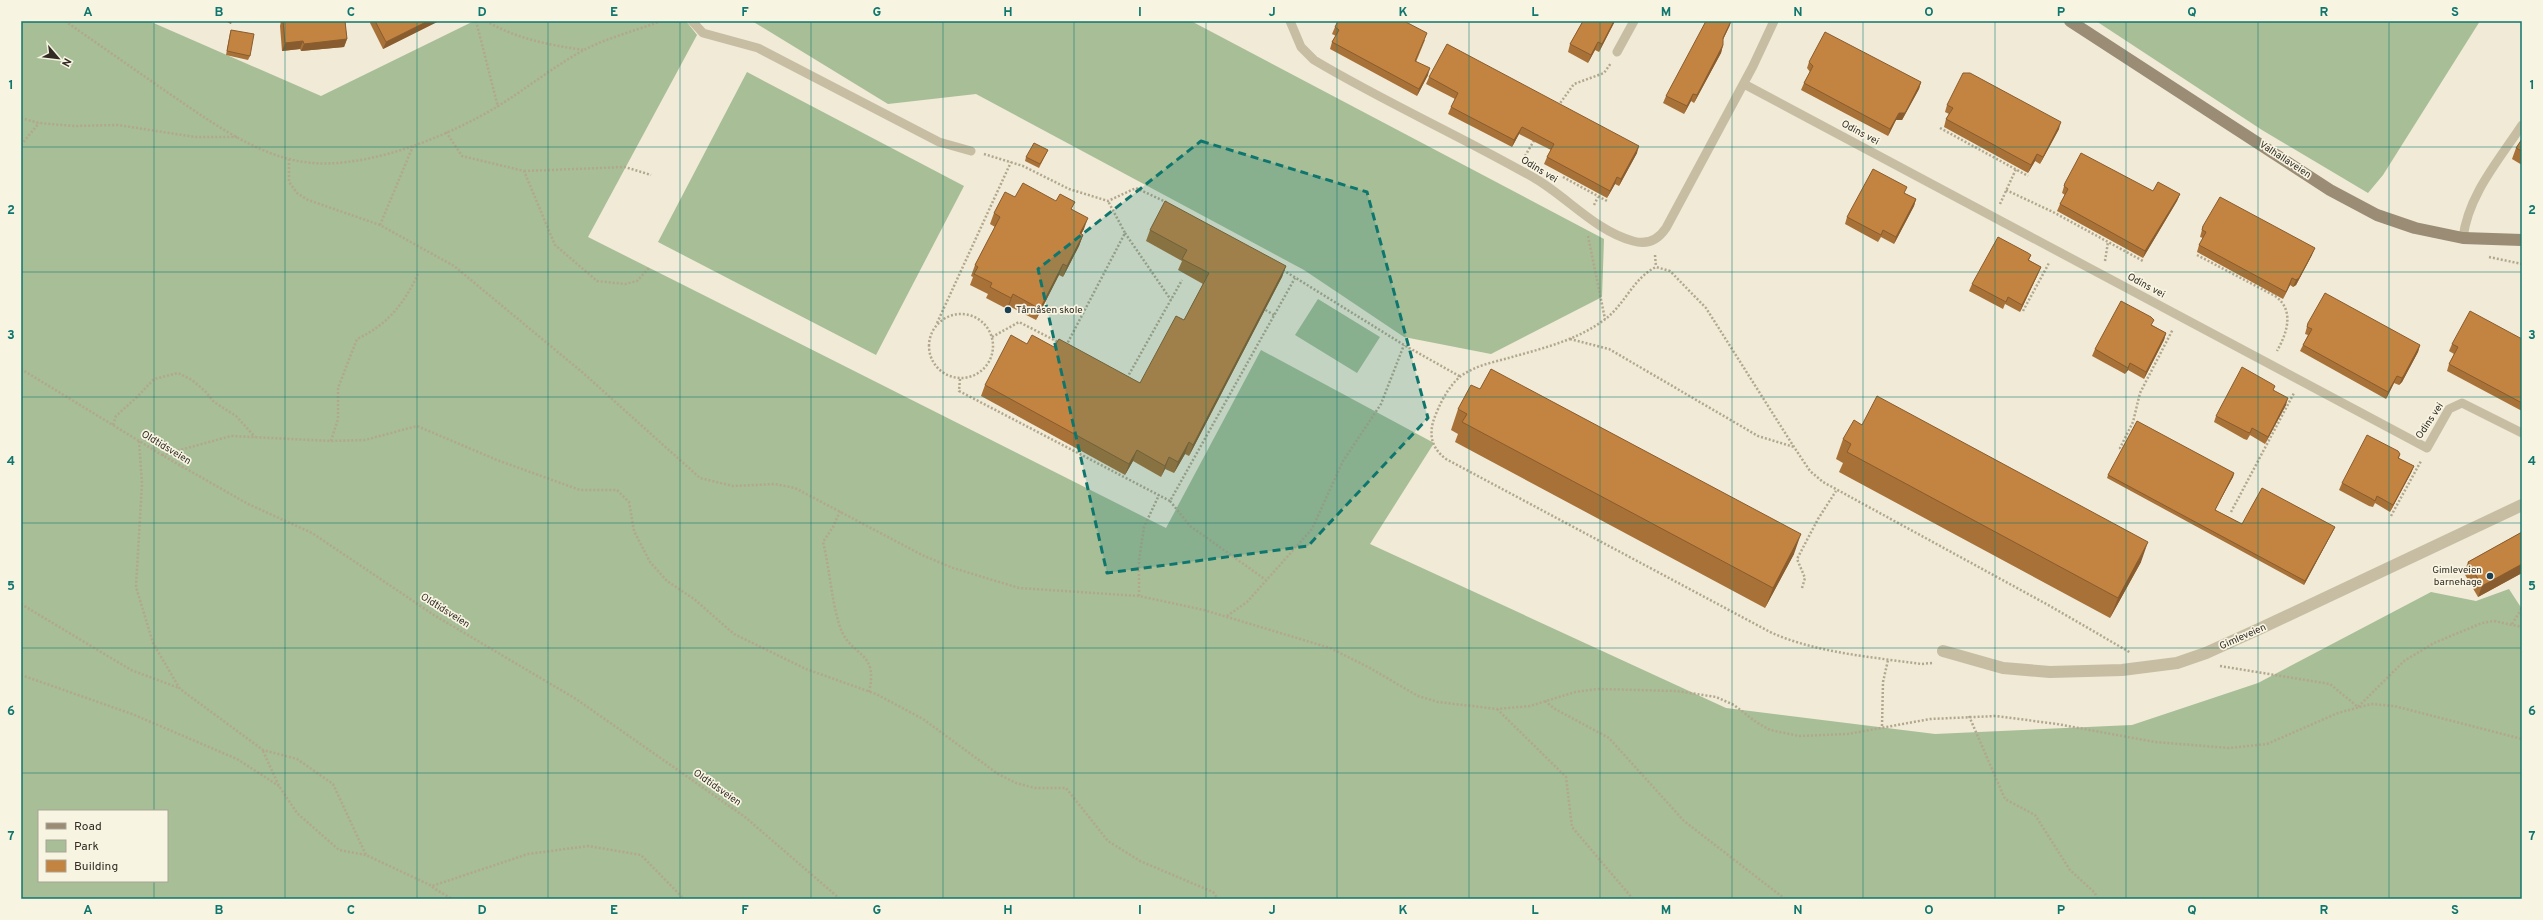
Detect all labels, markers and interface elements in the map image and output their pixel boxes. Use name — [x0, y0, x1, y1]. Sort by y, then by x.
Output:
text: A — [83, 5, 93, 21]
text: B — [215, 5, 224, 21]
text: C — [347, 5, 355, 21]
text: D — [477, 5, 487, 21]
text: E — [610, 5, 618, 21]
text: F — [741, 5, 749, 21]
text: G — [873, 5, 882, 21]
text: H — [1003, 5, 1013, 21]
text: I — [1138, 5, 1142, 21]
text: J — [1268, 5, 1276, 21]
text: K — [1398, 5, 1408, 21]
text: L — [1531, 5, 1539, 21]
text: M — [1661, 5, 1671, 21]
text: N — [1793, 5, 1803, 21]
text: O — [1924, 5, 1934, 21]
text: P — [2057, 5, 2066, 21]
text: Q — [2187, 5, 2197, 21]
text: R — [2320, 5, 2329, 21]
text: S — [2451, 5, 2459, 21]
north arrow — [38, 38, 78, 78]
text: N — [58, 55, 74, 69]
text: 1 — [8, 78, 14, 94]
text: 1 — [2529, 78, 2535, 94]
street label: Odins vei — [1839, 118, 1881, 148]
street label: Valhallaveien — [2257, 138, 2313, 182]
street label: Odins vei — [1518, 154, 1560, 186]
text: 2 — [7, 203, 15, 219]
text: 2 — [2528, 203, 2536, 219]
street label: Odins vei — [2125, 271, 2167, 301]
place label: Tårnåsen skole — [1016, 304, 1083, 317]
marker: Tårnåsen skole — [1003, 305, 1013, 315]
text: 3 — [7, 328, 15, 344]
text: 3 — [2528, 328, 2536, 344]
street label: Odins vei — [2413, 400, 2447, 442]
street label: Oldtidsveien — [139, 428, 193, 468]
text: 4 — [7, 454, 15, 470]
text: 4 — [2528, 454, 2536, 470]
place label: Gimleveien barnehage — [2432, 564, 2482, 589]
marker: Gimleveien barnehage — [2485, 571, 2495, 581]
text: 5 — [7, 579, 15, 595]
text: 5 — [2528, 579, 2536, 595]
street label: Oldtidsveien — [418, 591, 472, 631]
street label: Gimleveien — [2218, 621, 2268, 653]
text: 6 — [7, 704, 15, 720]
text: 6 — [2528, 704, 2536, 720]
street label: Oldtidsveien — [690, 767, 744, 809]
legend — [38, 810, 168, 882]
text: Road — [74, 819, 102, 835]
text: 7 — [8, 829, 15, 845]
text: 7 — [2529, 829, 2536, 845]
text: Park — [74, 839, 99, 855]
text: Building — [74, 859, 118, 875]
text: A — [83, 903, 93, 919]
text: B — [215, 903, 224, 919]
text: C — [347, 903, 355, 919]
text: D — [477, 903, 487, 919]
text: E — [610, 903, 618, 919]
text: F — [741, 903, 749, 919]
text: G — [873, 903, 882, 919]
text: H — [1003, 903, 1013, 919]
text: I — [1138, 903, 1142, 919]
text: J — [1268, 903, 1276, 919]
text: K — [1398, 903, 1408, 919]
text: L — [1531, 903, 1539, 919]
text: M — [1661, 903, 1671, 919]
text: N — [1793, 903, 1803, 919]
text: O — [1924, 903, 1934, 919]
text: P — [2057, 903, 2066, 919]
text: Q — [2187, 903, 2197, 919]
text: R — [2320, 903, 2329, 919]
text: S — [2451, 903, 2459, 919]

